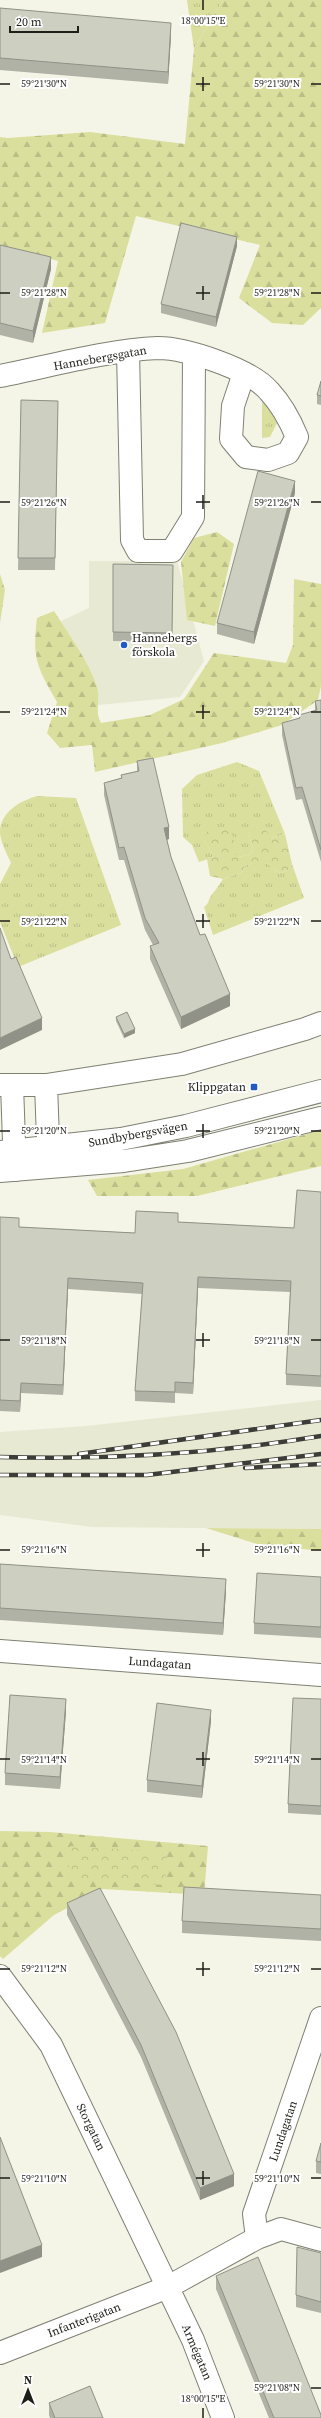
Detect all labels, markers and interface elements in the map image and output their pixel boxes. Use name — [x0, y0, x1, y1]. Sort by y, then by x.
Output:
scale bar — [10, 8, 78, 34]
text: 20 m — [16, 14, 42, 30]
text: 18°00'15"E — [181, 14, 225, 27]
text: 59°21'30"N — [21, 77, 67, 90]
text: 59°21'30"N — [254, 77, 300, 90]
text: 59°21'28"N — [21, 286, 67, 299]
text: 59°21'28"N — [254, 286, 300, 299]
street label: Hannebergsgatan — [52, 342, 148, 374]
text: 59°21'26"N — [21, 496, 67, 509]
text: 59°21'26"N — [254, 496, 300, 509]
place label: Hannebergs förskola — [132, 630, 197, 660]
marker: Hannebergs förskola — [119, 640, 129, 650]
text: 59°21'24"N — [21, 705, 67, 718]
text: 59°21'24"N — [254, 705, 300, 718]
text: 59°21'22"N — [21, 915, 67, 928]
text: 59°21'22"N — [254, 915, 300, 928]
place label: Klippgatan — [188, 1079, 246, 1095]
marker: Klippgatan — [249, 1082, 259, 1092]
street label: Sundbybergsvägen — [87, 1117, 189, 1151]
text: 59°21'20"N — [21, 1124, 67, 1137]
text: 59°21'20"N — [254, 1124, 300, 1137]
text: 59°21'18"N — [21, 1334, 67, 1347]
text: 59°21'18"N — [254, 1334, 300, 1347]
text: 59°21'16"N — [21, 1543, 67, 1556]
text: 59°21'16"N — [254, 1543, 300, 1556]
street label: Lundagatan — [128, 1653, 192, 1673]
text: 59°21'14"N — [21, 1753, 67, 1766]
text: 59°21'14"N — [254, 1753, 300, 1766]
text: 59°21'12"N — [21, 1962, 67, 1975]
text: 59°21'12"N — [254, 1962, 300, 1975]
street label: Lundagatan — [265, 2099, 301, 2163]
street label: Storgatan — [73, 2101, 109, 2153]
text: 59°21'10"N — [21, 2172, 67, 2185]
text: 59°21'10"N — [254, 2172, 300, 2185]
street label: Infanterigatan — [45, 2299, 123, 2341]
street label: Armégatan — [178, 2322, 216, 2382]
north arrow — [8, 2370, 48, 2410]
text: N — [24, 2373, 32, 2388]
text: 59°21'08"N — [254, 2381, 300, 2394]
text: 18°00'15"E — [181, 2392, 225, 2405]

